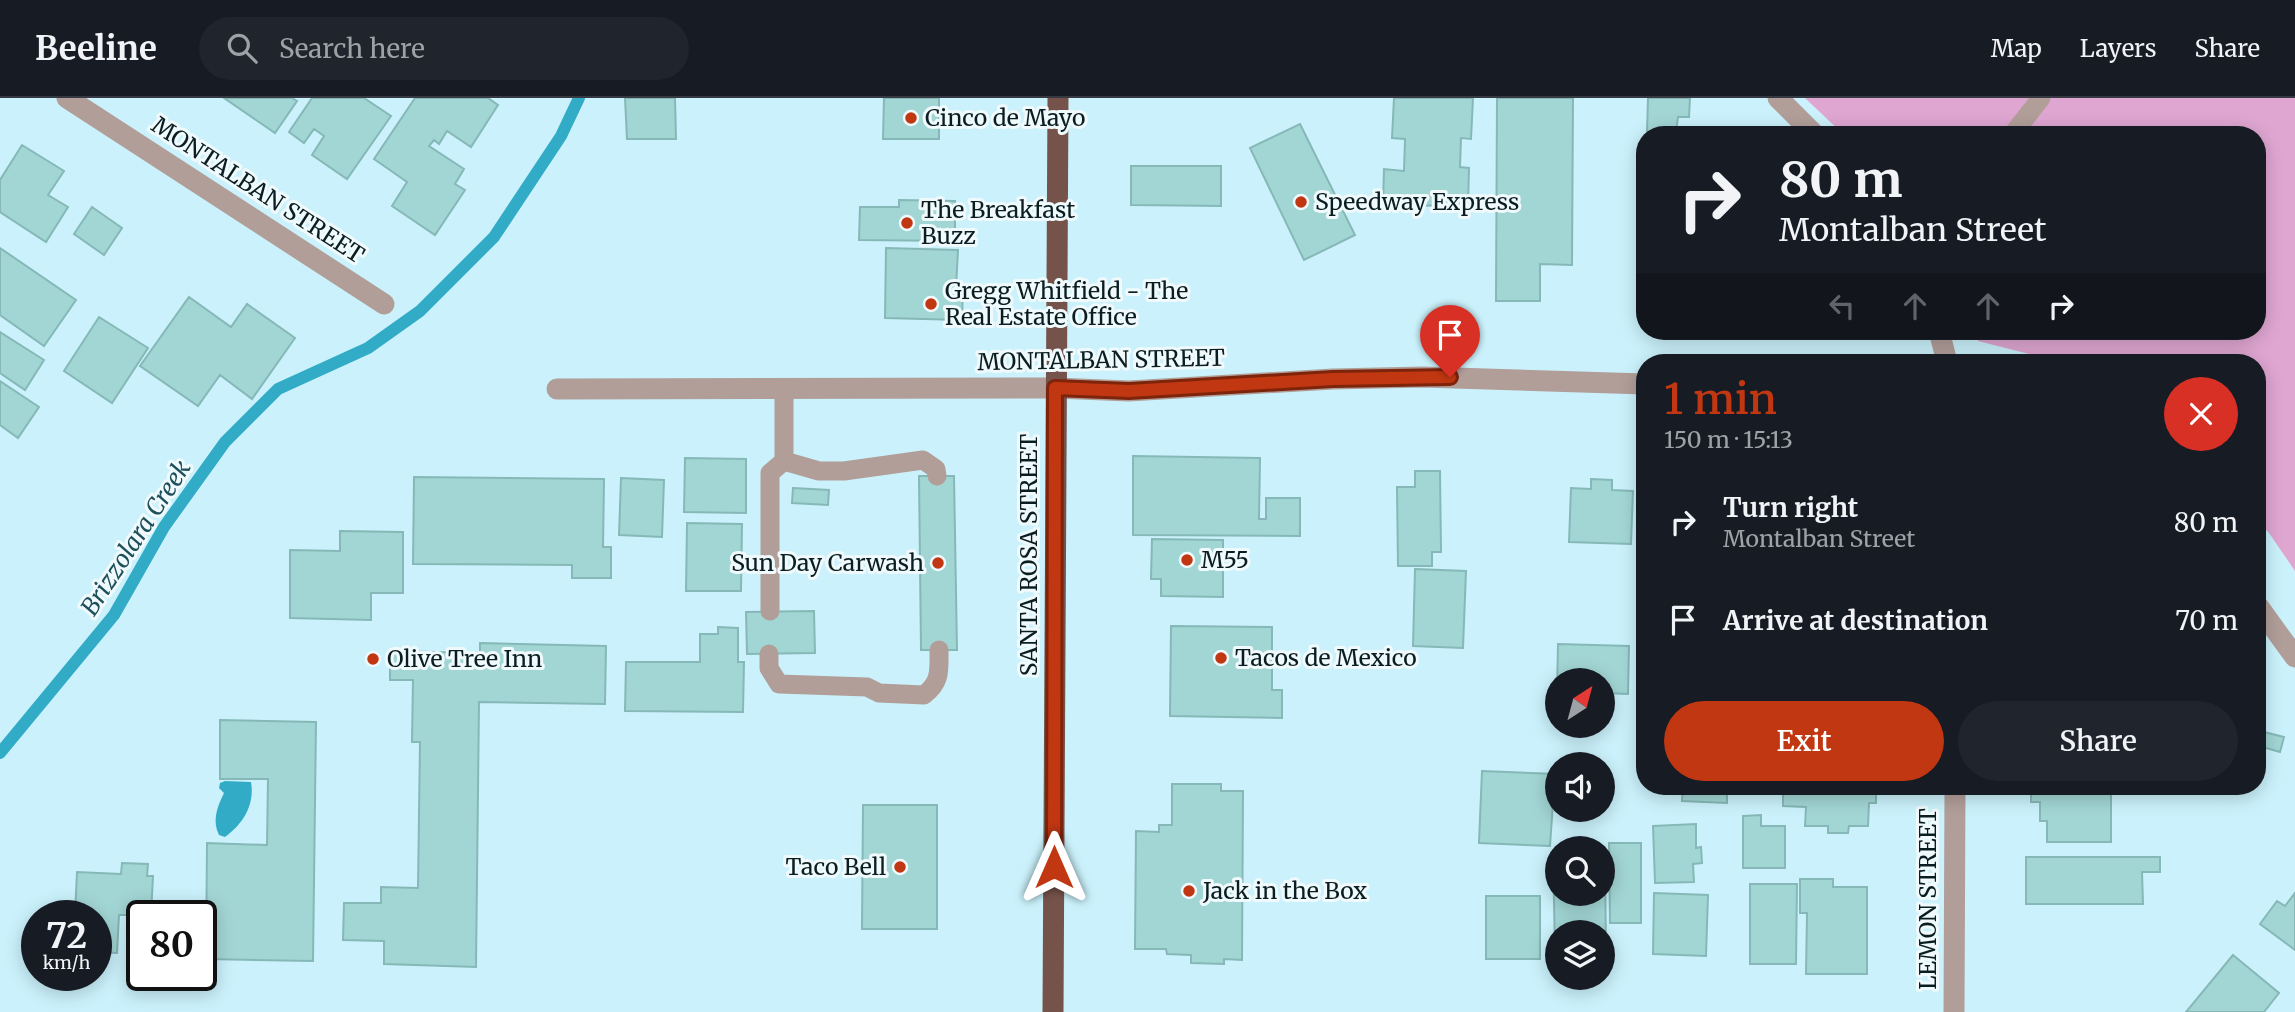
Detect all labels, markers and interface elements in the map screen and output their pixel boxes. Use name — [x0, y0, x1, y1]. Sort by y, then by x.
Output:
search box — [199, 17, 689, 80]
text: Beeline — [35, 28, 157, 69]
icon: search — [223, 29, 261, 67]
text: Search here — [279, 32, 425, 65]
text: Map — [1991, 33, 2042, 64]
text: Layers — [2080, 33, 2156, 64]
text: Share — [2194, 33, 2260, 64]
place label: Cinco de Mayo — [925, 103, 1085, 132]
street label: MONTALBAN STREET — [147, 110, 370, 269]
marker: Cinco de Mayo — [903, 110, 919, 126]
text: 80 m — [1779, 149, 1902, 210]
icon: right — [1664, 154, 1755, 245]
place label: Speedway Express — [1315, 187, 1519, 216]
marker: Speedway Express — [1293, 194, 1309, 210]
place label: The Breakfast Buzz — [921, 195, 1075, 250]
text: Montalban Street — [1779, 210, 2046, 250]
marker: The Breakfast Buzz — [899, 215, 915, 231]
place label: Gregg Whitfield - The Real Estate Office — [945, 276, 1188, 331]
icon: left — [1823, 287, 1861, 325]
icon: ahead — [1896, 287, 1934, 325]
icon: ahead — [1969, 287, 2007, 325]
icon: right — [2042, 287, 2080, 325]
marker: Gregg Whitfield - The Real Estate Office — [923, 296, 939, 312]
pin — [1420, 305, 1480, 377]
icon: arrive — [1431, 316, 1469, 354]
street label: MONTALBAN STREET — [977, 343, 1225, 376]
text: 1 min — [1664, 373, 1777, 425]
button: close — [2164, 377, 2238, 451]
text: 150 m · 15:13 — [1664, 425, 1793, 454]
street label: SANTA ROSA STREET — [1014, 434, 1043, 676]
water label: Brizzolara Creek — [74, 454, 197, 621]
text: Turn right — [1723, 491, 1858, 524]
icon: right — [1664, 503, 1702, 541]
text: 80 m — [2174, 506, 2238, 539]
text: Montalban Street — [1723, 524, 1915, 553]
place label: M55 — [1201, 545, 1249, 574]
place label: Sun Day Carwash — [731, 548, 924, 577]
marker: M55 — [1179, 552, 1195, 568]
marker: Sun Day Carwash — [930, 555, 946, 571]
icon: arrive — [1664, 601, 1702, 639]
text: Arrive at destination — [1723, 604, 1988, 637]
text: 70 m — [2175, 604, 2238, 637]
place label: Tacos de Mexico — [1235, 643, 1417, 672]
place label: Olive Tree Inn — [387, 644, 542, 673]
marker: Tacos de Mexico — [1213, 650, 1229, 666]
marker: Olive Tree Inn — [365, 651, 381, 667]
north arrow — [1545, 668, 1615, 738]
map controls — [1545, 668, 1615, 990]
button: Exit — [1664, 701, 1944, 781]
button: Share — [1958, 701, 2238, 781]
button: sound — [1545, 752, 1615, 822]
street label: LEMON STREET — [1913, 808, 1942, 990]
position arrow — [1017, 830, 1091, 904]
button: search — [1545, 836, 1615, 906]
place label: Taco Bell — [786, 852, 886, 881]
marker: Taco Bell — [892, 859, 908, 875]
place label: Jack in the Box — [1202, 876, 1367, 905]
marker: Jack in the Box — [1181, 883, 1197, 899]
speed limit sign: 80 — [126, 900, 217, 991]
text: 72 — [46, 914, 87, 958]
button: layers — [1545, 920, 1615, 990]
text: km/h — [43, 951, 90, 974]

